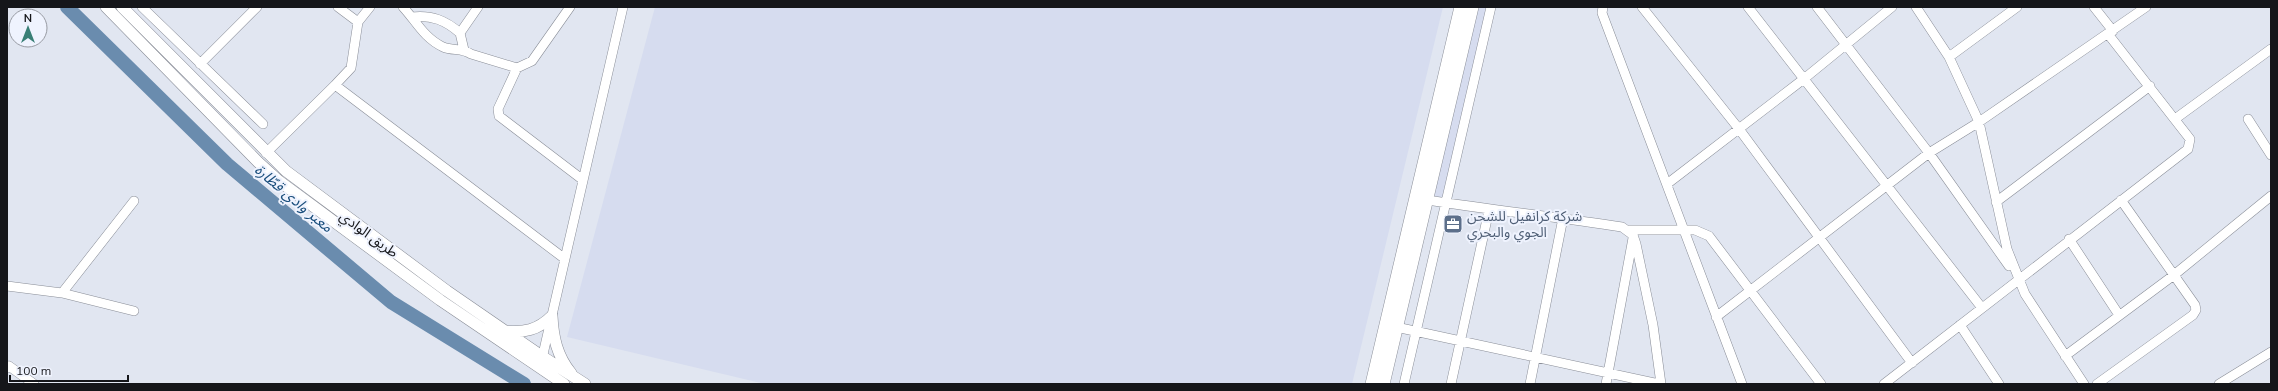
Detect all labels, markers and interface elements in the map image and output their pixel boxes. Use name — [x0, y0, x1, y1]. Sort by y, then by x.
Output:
north arrow — [8, 8, 48, 48]
text: N — [24, 11, 32, 25]
water label: معبر وادي قطّارة — [249, 160, 337, 238]
street label: طريق الوادي — [335, 207, 402, 263]
place label: شركة كرانفيل للشحن الجوي والبحري — [1467, 207, 1582, 243]
office icon: شركة كرانفيل للشحن الجوي والبحري — [1442, 213, 1464, 235]
scale bar — [10, 357, 128, 383]
text: 100 m — [16, 363, 51, 378]

